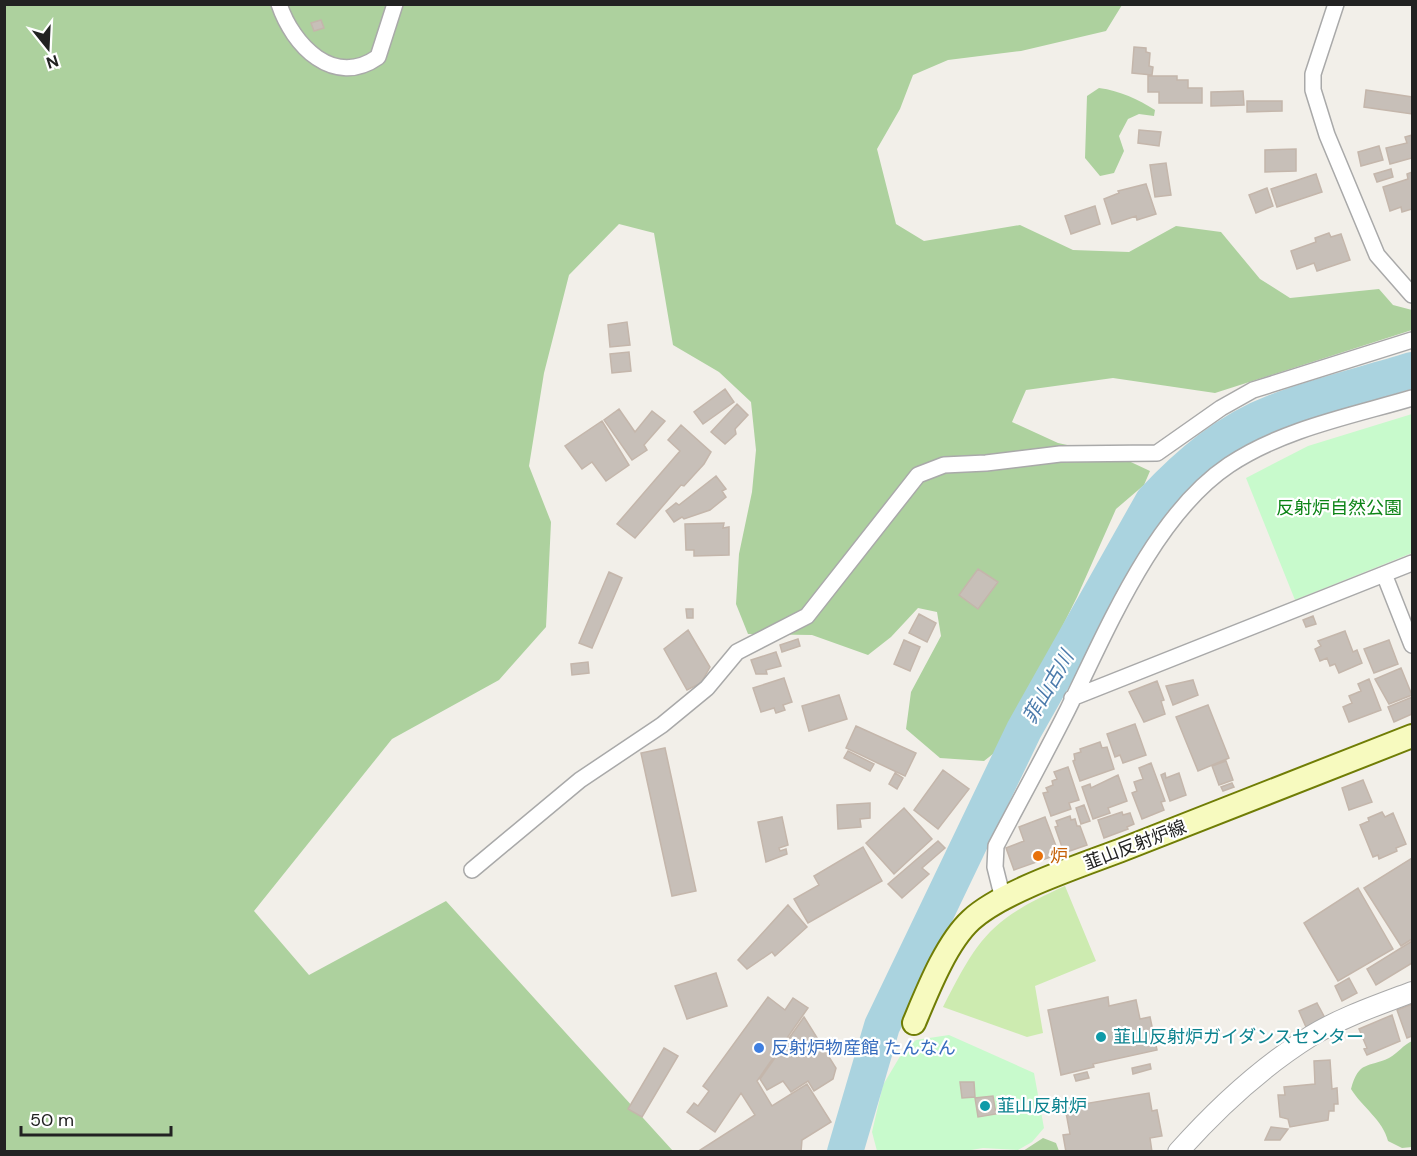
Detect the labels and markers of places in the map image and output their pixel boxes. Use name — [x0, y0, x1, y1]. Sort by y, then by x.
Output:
place label: 炉 — [1050, 844, 1068, 868]
marker: 炉 — [1031, 849, 1045, 863]
place label: 韮山反射炉ガイダンスセンター — [1113, 1025, 1364, 1049]
marker: 韮山反射炉ガイダンスセンター — [1094, 1030, 1108, 1044]
place label: 反射炉物産館 たんなん — [771, 1036, 956, 1060]
marker: 反射炉物産館 たんなん — [752, 1041, 766, 1055]
place label: 韮山反射炉 — [997, 1094, 1087, 1118]
marker: 韮山反射炉 — [978, 1099, 992, 1113]

